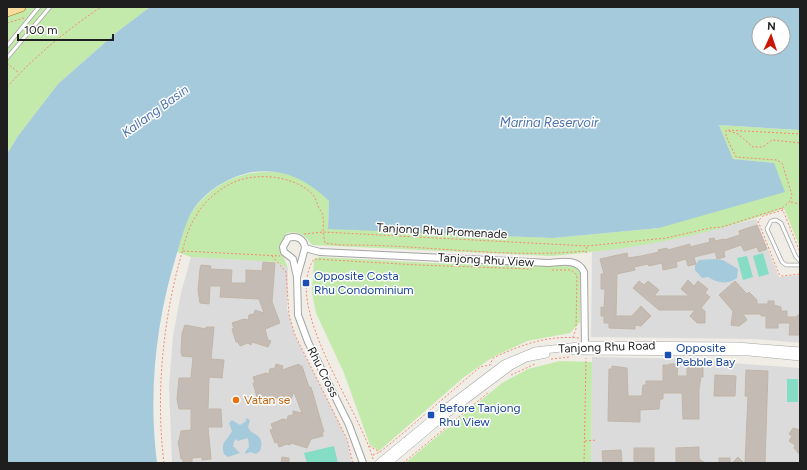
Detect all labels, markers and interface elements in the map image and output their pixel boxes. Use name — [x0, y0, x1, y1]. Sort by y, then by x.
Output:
scale bar — [18, 16, 113, 42]
north arrow — [751, 16, 791, 56]
text: N — [767, 20, 776, 33]
text: 100 m — [24, 23, 58, 37]
water label: Kallang Basin — [119, 82, 191, 140]
water label: Marina Reservoir — [500, 115, 599, 130]
street label: Tanjong Rhu Promenade — [376, 221, 508, 241]
street label: Tanjong Rhu View — [438, 250, 535, 270]
place label: Opposite Costa Rhu Condominium — [314, 269, 414, 297]
marker: Opposite Costa Rhu Condominium — [301, 278, 311, 288]
street label: Tanjong Rhu Road — [558, 338, 656, 356]
place label: Opposite Pebble Bay — [676, 341, 736, 369]
street label: Rhu Cross — [304, 344, 342, 400]
marker: Opposite Pebble Bay — [663, 350, 673, 360]
place label: Vatan se — [244, 393, 291, 407]
marker: Vatan se — [231, 395, 241, 405]
place label: Before Tanjong Rhu View — [439, 401, 520, 429]
marker: Before Tanjong Rhu View — [426, 410, 436, 420]

